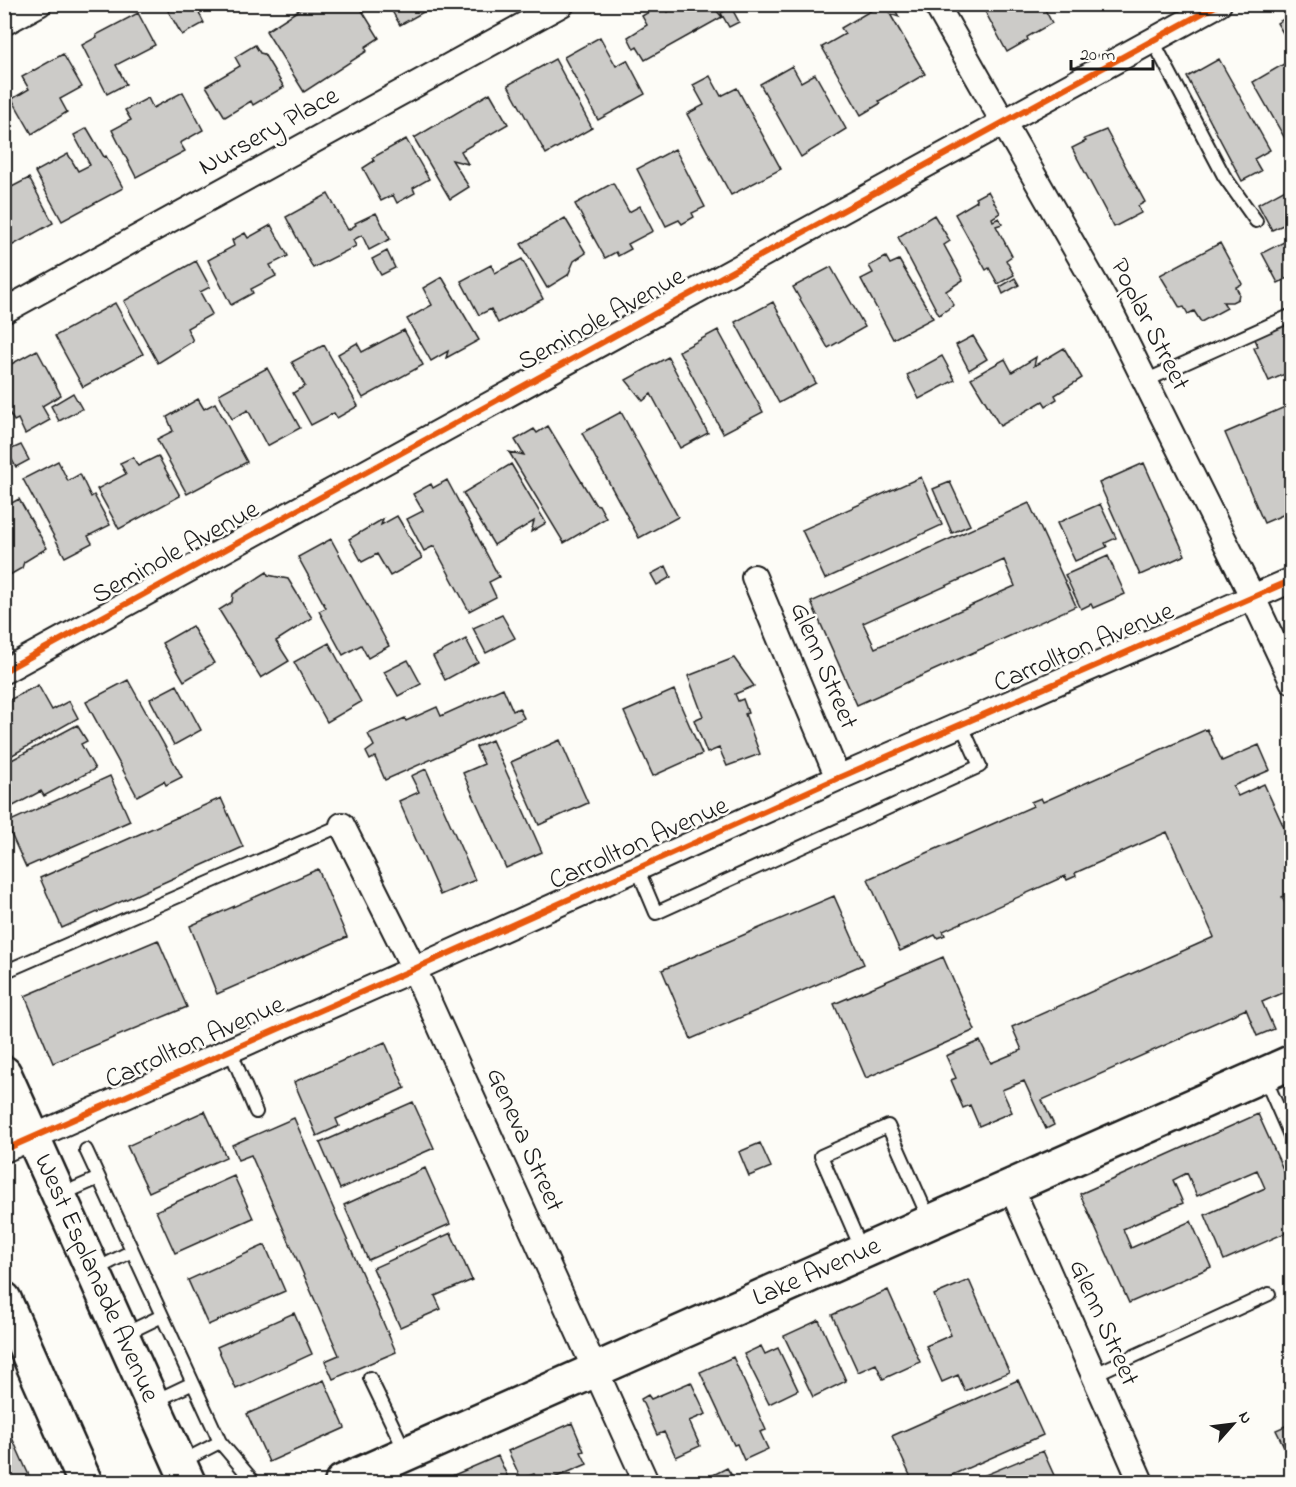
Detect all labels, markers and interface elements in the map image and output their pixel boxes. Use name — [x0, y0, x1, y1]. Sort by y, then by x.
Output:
scale bar — [1071, 33, 1154, 71]
text: 20 m — [1080, 43, 1115, 69]
street label: Nursery Place — [192, 77, 347, 187]
street label: Poplar Street — [1099, 252, 1199, 398]
street label: Seminole Avenue — [511, 257, 694, 382]
street label: Seminole Avenue — [85, 490, 268, 615]
street label: Carrollton Avenue — [988, 592, 1181, 704]
street label: Glenn Street — [779, 596, 867, 736]
street label: Carrollton Avenue — [543, 787, 736, 901]
street label: Carrollton Avenue — [99, 986, 292, 1100]
street label: Geneva Street — [475, 1062, 573, 1218]
street label: West Esplanade Avenue — [23, 1148, 170, 1409]
street label: Lake Avenue — [747, 1226, 888, 1317]
street label: Glenn Street — [1058, 1253, 1148, 1393]
north arrow — [1203, 1394, 1263, 1454]
text: N — [1231, 1407, 1258, 1428]

